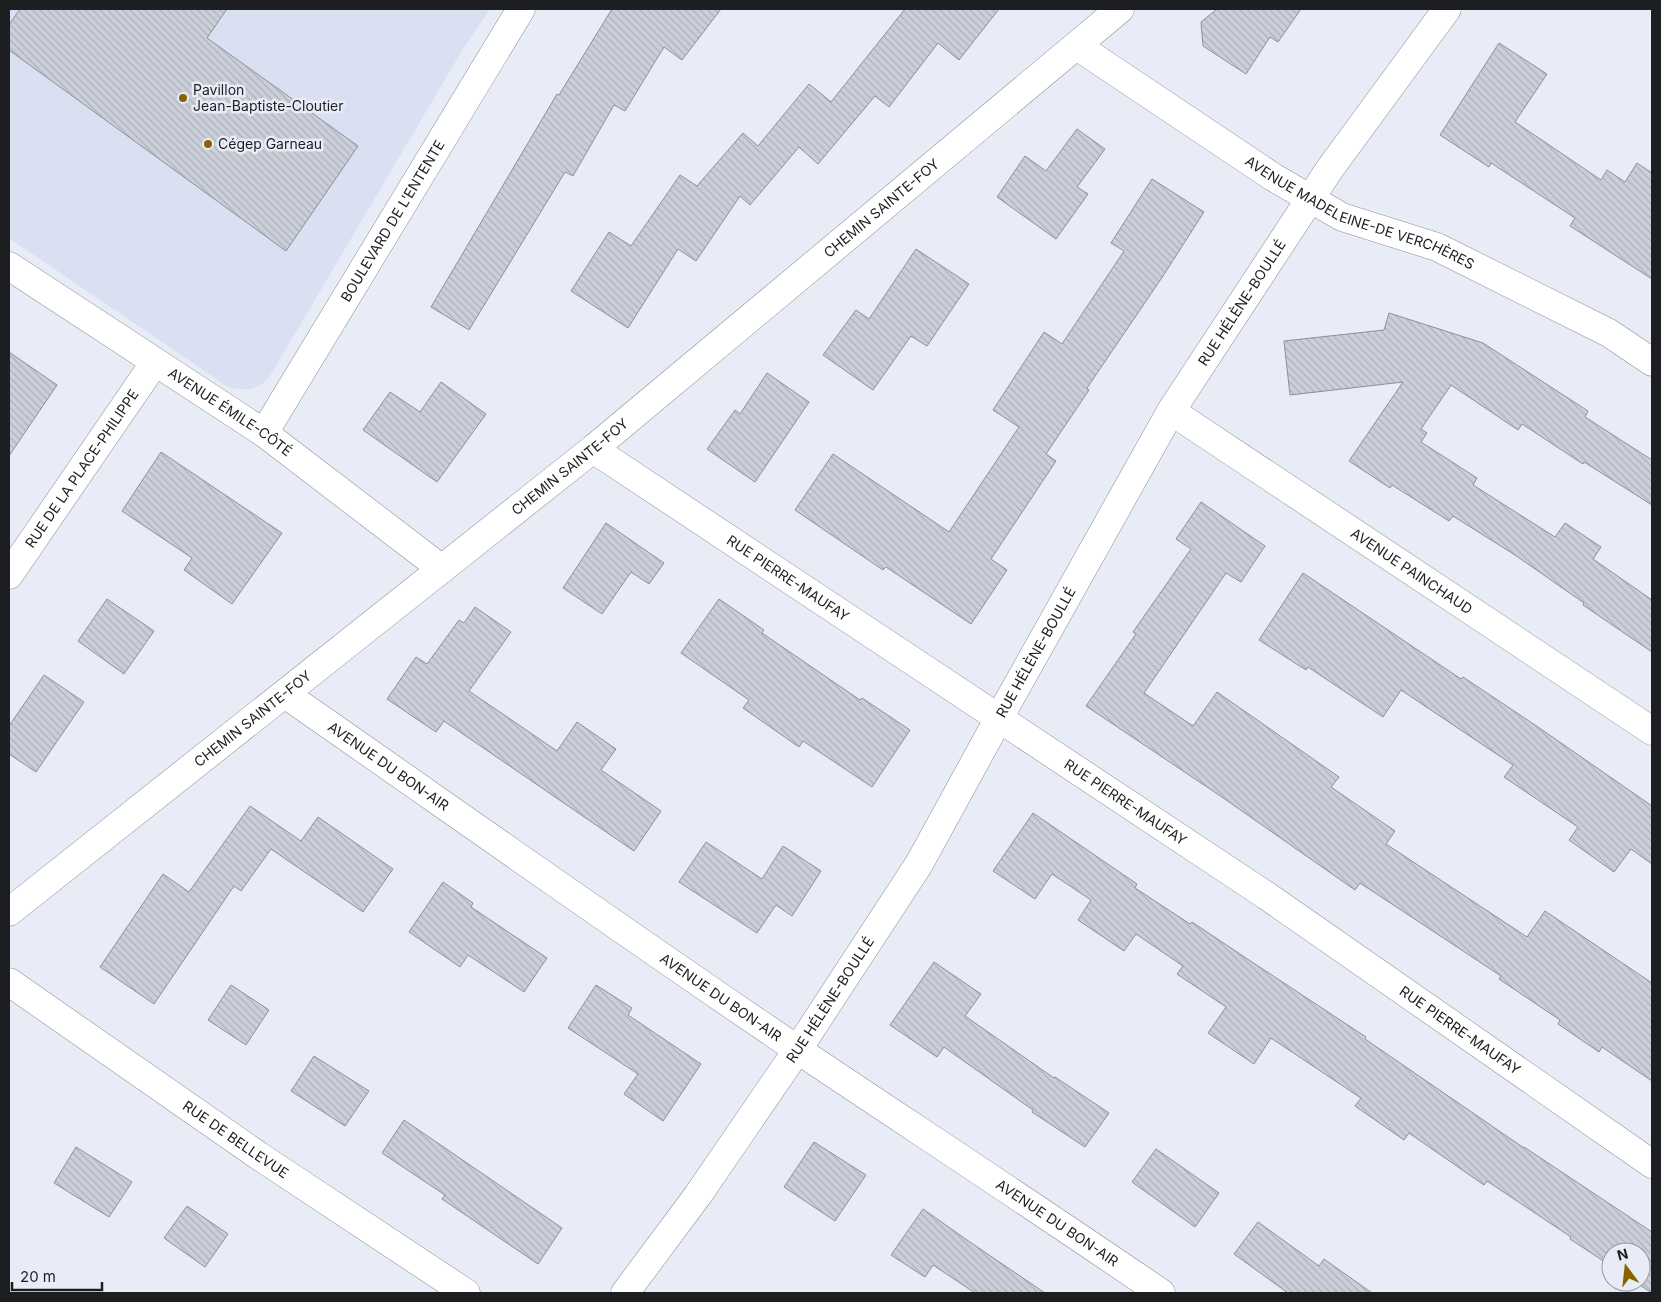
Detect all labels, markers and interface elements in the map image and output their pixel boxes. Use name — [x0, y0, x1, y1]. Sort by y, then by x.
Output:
place label: Pavillon Jean-Baptiste-Cloutier — [193, 81, 344, 114]
marker: Pavillon Jean-Baptiste-Cloutier — [177, 92, 189, 104]
place label: Cégep Garneau — [218, 135, 322, 152]
street label: BOULEVARD DE L'ENTENTE — [337, 137, 448, 305]
marker: Cégep Garneau — [202, 138, 214, 150]
street label: AVENUE MADELEINE-DE VERCHÈRES — [1242, 152, 1477, 272]
street label: CHEMIN SAINTE-FOY — [820, 155, 943, 261]
street label: RUE HÉLÈNE-BOULLÉ — [1194, 236, 1289, 369]
street label: AVENUE ÉMILE-CÔTÉ — [165, 364, 296, 459]
street label: RUE DE LA PLACE-PHILIPPE — [21, 386, 142, 551]
street label: CHEMIN SAINTE-FOY — [508, 414, 632, 518]
street label: AVENUE PAINCHAUD — [1348, 524, 1476, 617]
street label: RUE PIERRE-MAUFAY — [724, 531, 853, 625]
street label: RUE HÉLÈNE-BOULLÉ — [992, 584, 1079, 720]
street label: CHEMIN SAINTE-FOY — [190, 666, 315, 770]
street label: AVENUE DU BON-AIR — [325, 718, 452, 814]
street label: RUE PIERRE-MAUFAY — [1061, 755, 1191, 849]
street label: RUE HÉLÈNE-BOULLÉ — [782, 933, 877, 1066]
street label: AVENUE DU BON-AIR — [657, 949, 785, 1044]
street label: RUE PIERRE-MAUFAY — [1397, 982, 1524, 1078]
street label: RUE DE BELLEVUE — [180, 1097, 292, 1181]
street label: AVENUE DU BON-AIR — [993, 1175, 1122, 1270]
north arrow — [1601, 1242, 1651, 1292]
text: N — [1615, 1244, 1630, 1264]
scale bar — [12, 1260, 102, 1292]
text: 20 m — [20, 1267, 56, 1286]

